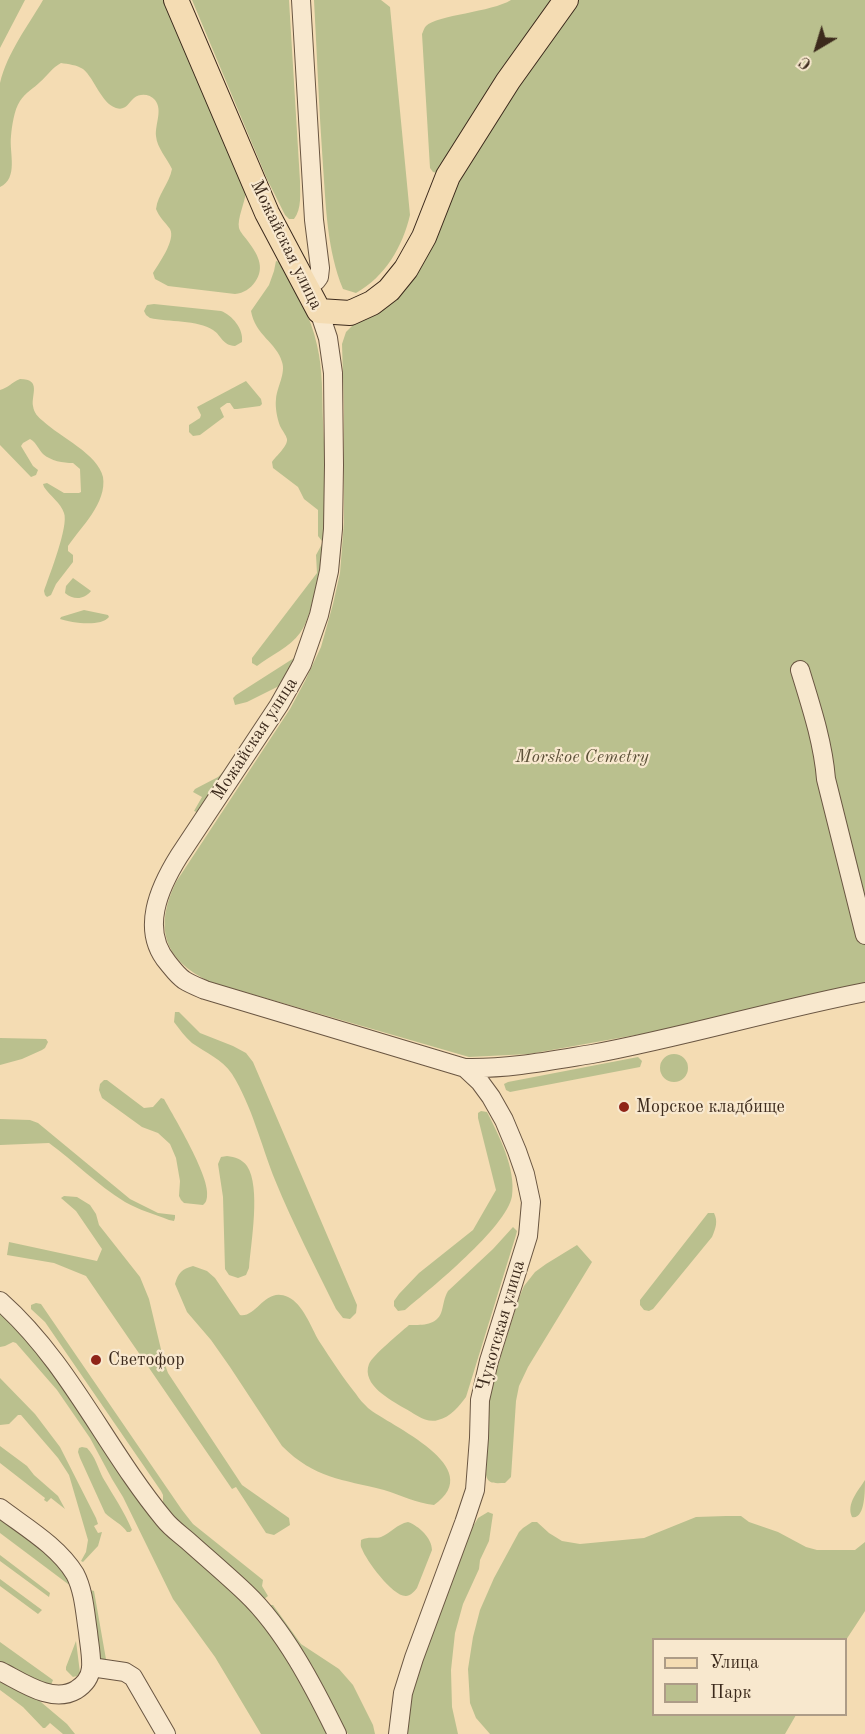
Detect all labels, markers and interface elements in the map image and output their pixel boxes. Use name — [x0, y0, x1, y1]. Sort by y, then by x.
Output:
north arrow — [787, 18, 847, 78]
text: С — [797, 53, 815, 72]
street label: Можайская улица — [245, 177, 327, 313]
street label: Можайская улица — [207, 674, 303, 804]
park label: Morskoe Cemetry — [515, 746, 649, 768]
place label: Морское кладбище — [636, 1096, 785, 1118]
marker: Морское кладбище — [617, 1100, 631, 1114]
street label: Чукотская улица — [472, 1258, 530, 1394]
place label: Светофор — [108, 1349, 185, 1371]
marker: Светофор — [89, 1353, 103, 1367]
legend — [652, 1638, 847, 1716]
text: Улица — [710, 1654, 759, 1672]
text: Парк — [710, 1684, 751, 1702]

